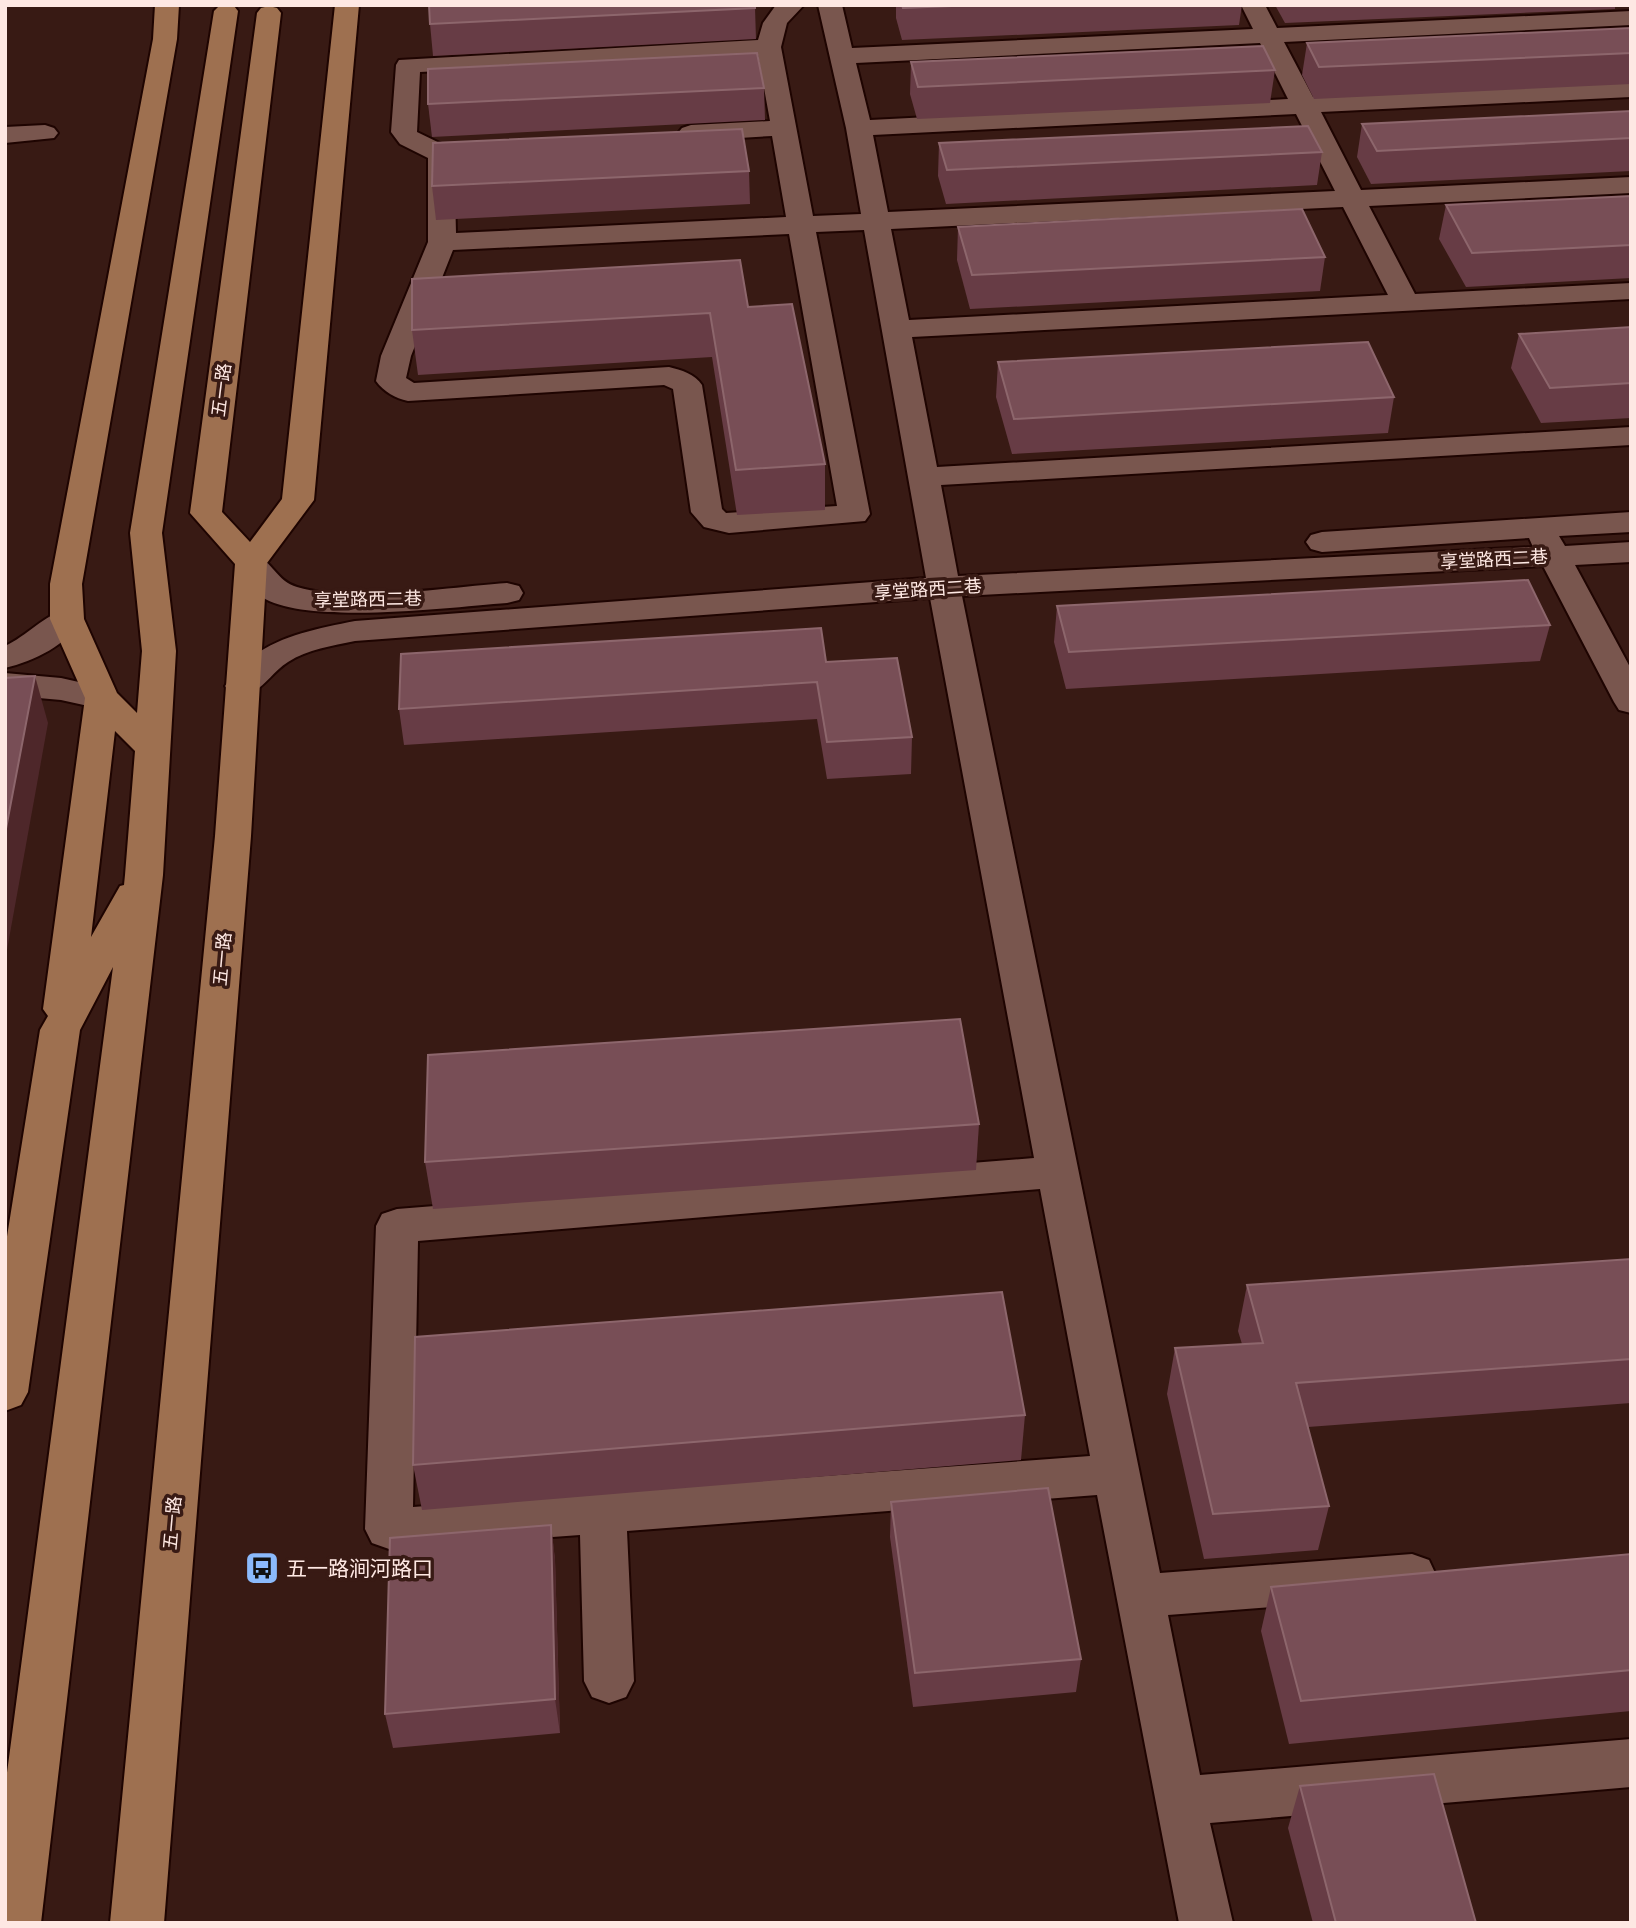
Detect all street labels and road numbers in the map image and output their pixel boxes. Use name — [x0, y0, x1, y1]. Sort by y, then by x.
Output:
street label: 五一路 — [207, 362, 235, 418]
street label: 享堂路西二巷 — [1440, 546, 1548, 572]
street label: 享堂路西二巷 — [873, 575, 983, 603]
street label: 享堂路西二巷 — [314, 588, 422, 610]
street label: 五一路 — [209, 931, 235, 987]
street label: 五一路 — [159, 1495, 185, 1551]

